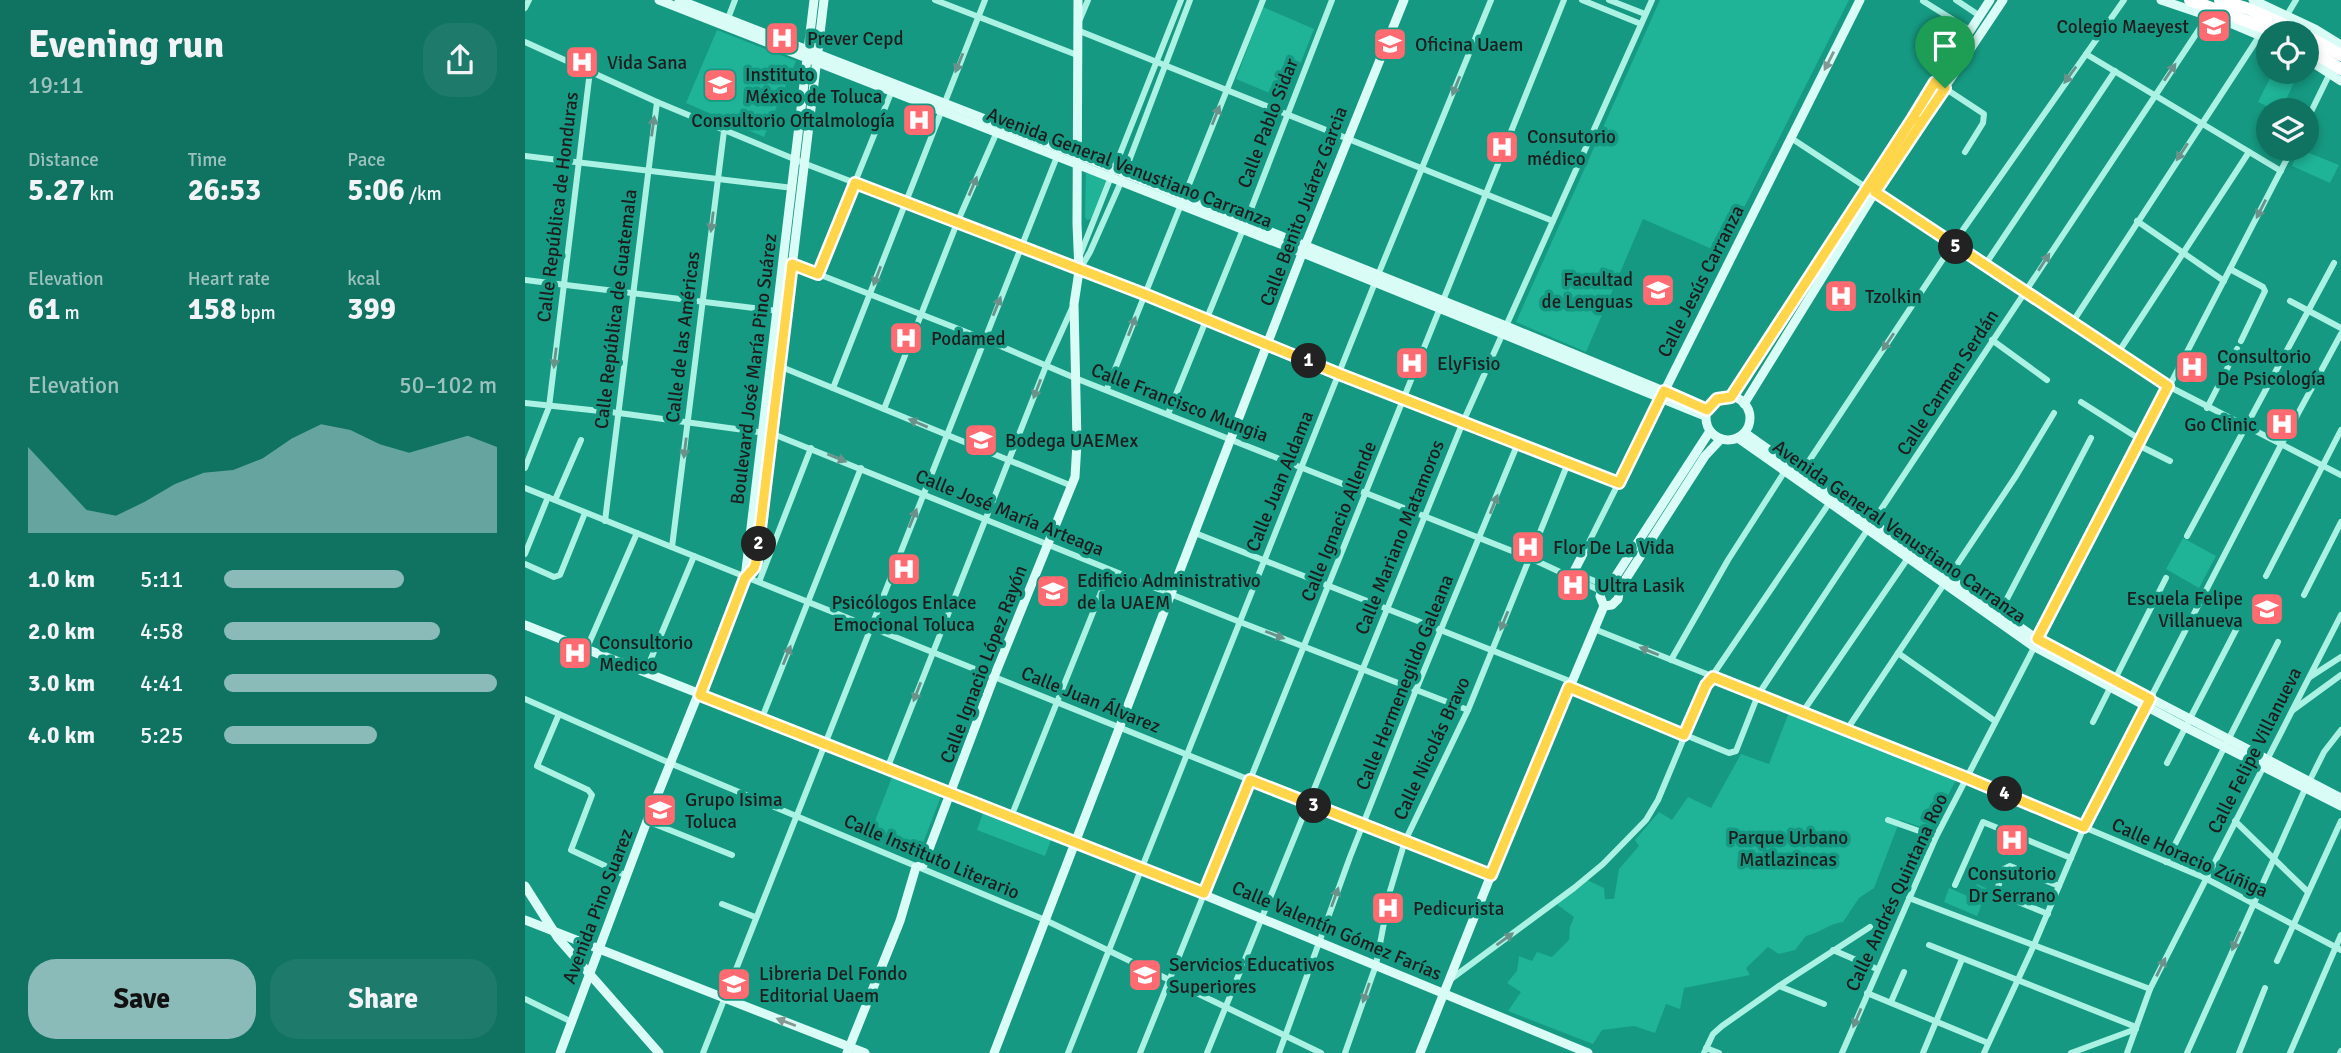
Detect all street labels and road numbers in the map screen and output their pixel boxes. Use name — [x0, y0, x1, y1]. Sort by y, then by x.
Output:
street label: Calle Pablo Sidar — [1232, 55, 1304, 192]
street label: Calle República de Honduras — [532, 90, 584, 324]
street label: Avenida General Venustiano Carranza — [983, 102, 1276, 234]
street label: Calle Benito Juárez Garcia — [1255, 103, 1353, 310]
street label: Calle República de Guatemala — [589, 188, 643, 431]
street label: Calle Jesús Carranza — [1652, 201, 1750, 362]
street label: Boulevard José María Pino Suárez — [725, 232, 783, 506]
street label: Calle de las Américas — [661, 250, 705, 424]
street label: Calle Carmen Serdán — [1892, 305, 2004, 460]
street label: Calle Francisco Mungia — [1088, 358, 1272, 448]
street label: Calle Juan Aldama — [1241, 407, 1319, 555]
street label: Avenida General Venustiano Carranza — [1768, 435, 2031, 629]
street label: Calle Mariano Matamoros — [1350, 437, 1450, 638]
street label: Calle Ignacio Allende — [1296, 438, 1382, 605]
street label: Calle José María Arteaga — [912, 464, 1107, 562]
street label: Calle Ignacio López Rayón — [935, 562, 1033, 767]
street label: Calle Hermenegildo Galeana — [1351, 571, 1459, 794]
street label: Calle Juan Álvarez — [1017, 661, 1164, 739]
street label: Calle Felipe Villanueva — [2203, 663, 2307, 838]
street label: Calle Nicolás Bravo — [1388, 673, 1476, 824]
street label: Calle Andrés Quintana Roo — [1840, 790, 1953, 995]
street label: Calle Instituto Literario — [840, 809, 1023, 905]
street label: Calle Horacio Zúñiga — [2108, 813, 2272, 903]
street label: Avenida Pino Suarez — [557, 825, 639, 987]
street label: Calle Valentín Gómez Farías — [1228, 876, 1445, 986]

